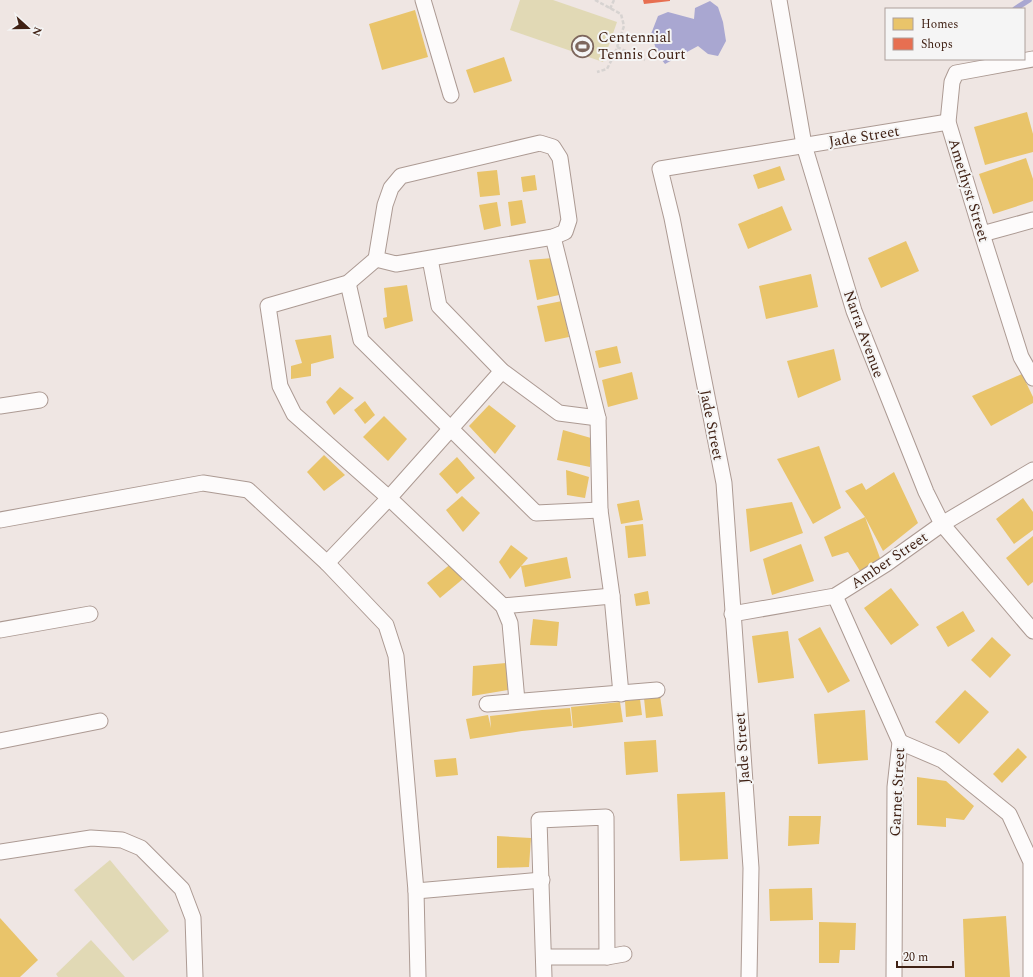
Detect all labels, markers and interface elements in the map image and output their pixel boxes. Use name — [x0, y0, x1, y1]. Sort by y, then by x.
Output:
north arrow — [8, 8, 48, 48]
legend — [885, 8, 1025, 60]
text: Homes — [921, 15, 959, 34]
text: N — [27, 24, 46, 39]
place label: Centennial Tennis Court — [598, 26, 686, 66]
sports icon: Centennial Tennis Court — [569, 33, 595, 59]
text: Shops — [921, 35, 953, 54]
street label: Jade Street — [827, 120, 901, 153]
street label: Amethyst Street — [942, 135, 995, 245]
street label: Narra Avenue — [837, 287, 890, 381]
street label: Jade Street — [693, 388, 730, 462]
street label: Amber Street — [846, 526, 933, 595]
street label: Jade Street — [729, 712, 756, 784]
street label: Garnet Street — [884, 747, 911, 837]
scale bar — [897, 943, 953, 969]
text: 20 m — [903, 948, 928, 967]

